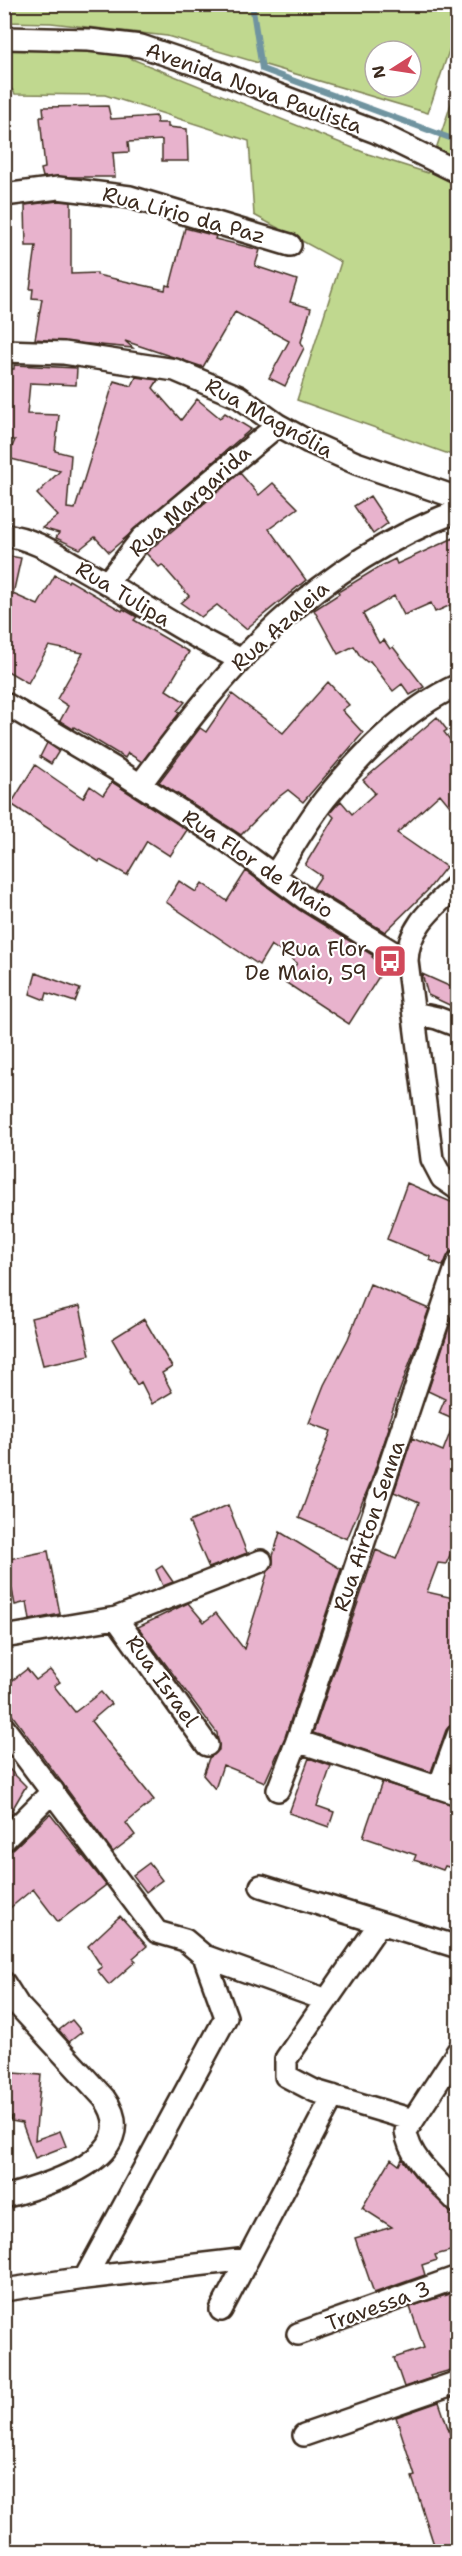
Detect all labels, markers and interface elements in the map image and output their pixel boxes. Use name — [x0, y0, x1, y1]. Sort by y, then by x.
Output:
street label: Avenida Nova Paulista — [142, 36, 366, 140]
north arrow — [363, 39, 423, 99]
text: N — [367, 64, 390, 80]
street label: Rua Lírio da Paz — [99, 180, 269, 250]
street label: Rua Magnólia — [200, 371, 338, 465]
street label: Rua Margarida — [123, 439, 257, 563]
street label: Rua Tulipa — [70, 555, 176, 633]
street label: Rua Azaleia — [225, 575, 335, 677]
street label: Rua Flor de Maio — [177, 803, 339, 925]
place label: Rua Flor De Maio, 59 — [245, 935, 367, 987]
bus stop icon: Rua Flor De Maio, 59 — [372, 943, 408, 979]
street label: Rua Airton Senna — [327, 1437, 411, 1615]
street label: Rua Israel — [119, 1630, 205, 1733]
street label: Travessa 3 — [322, 2274, 434, 2338]

